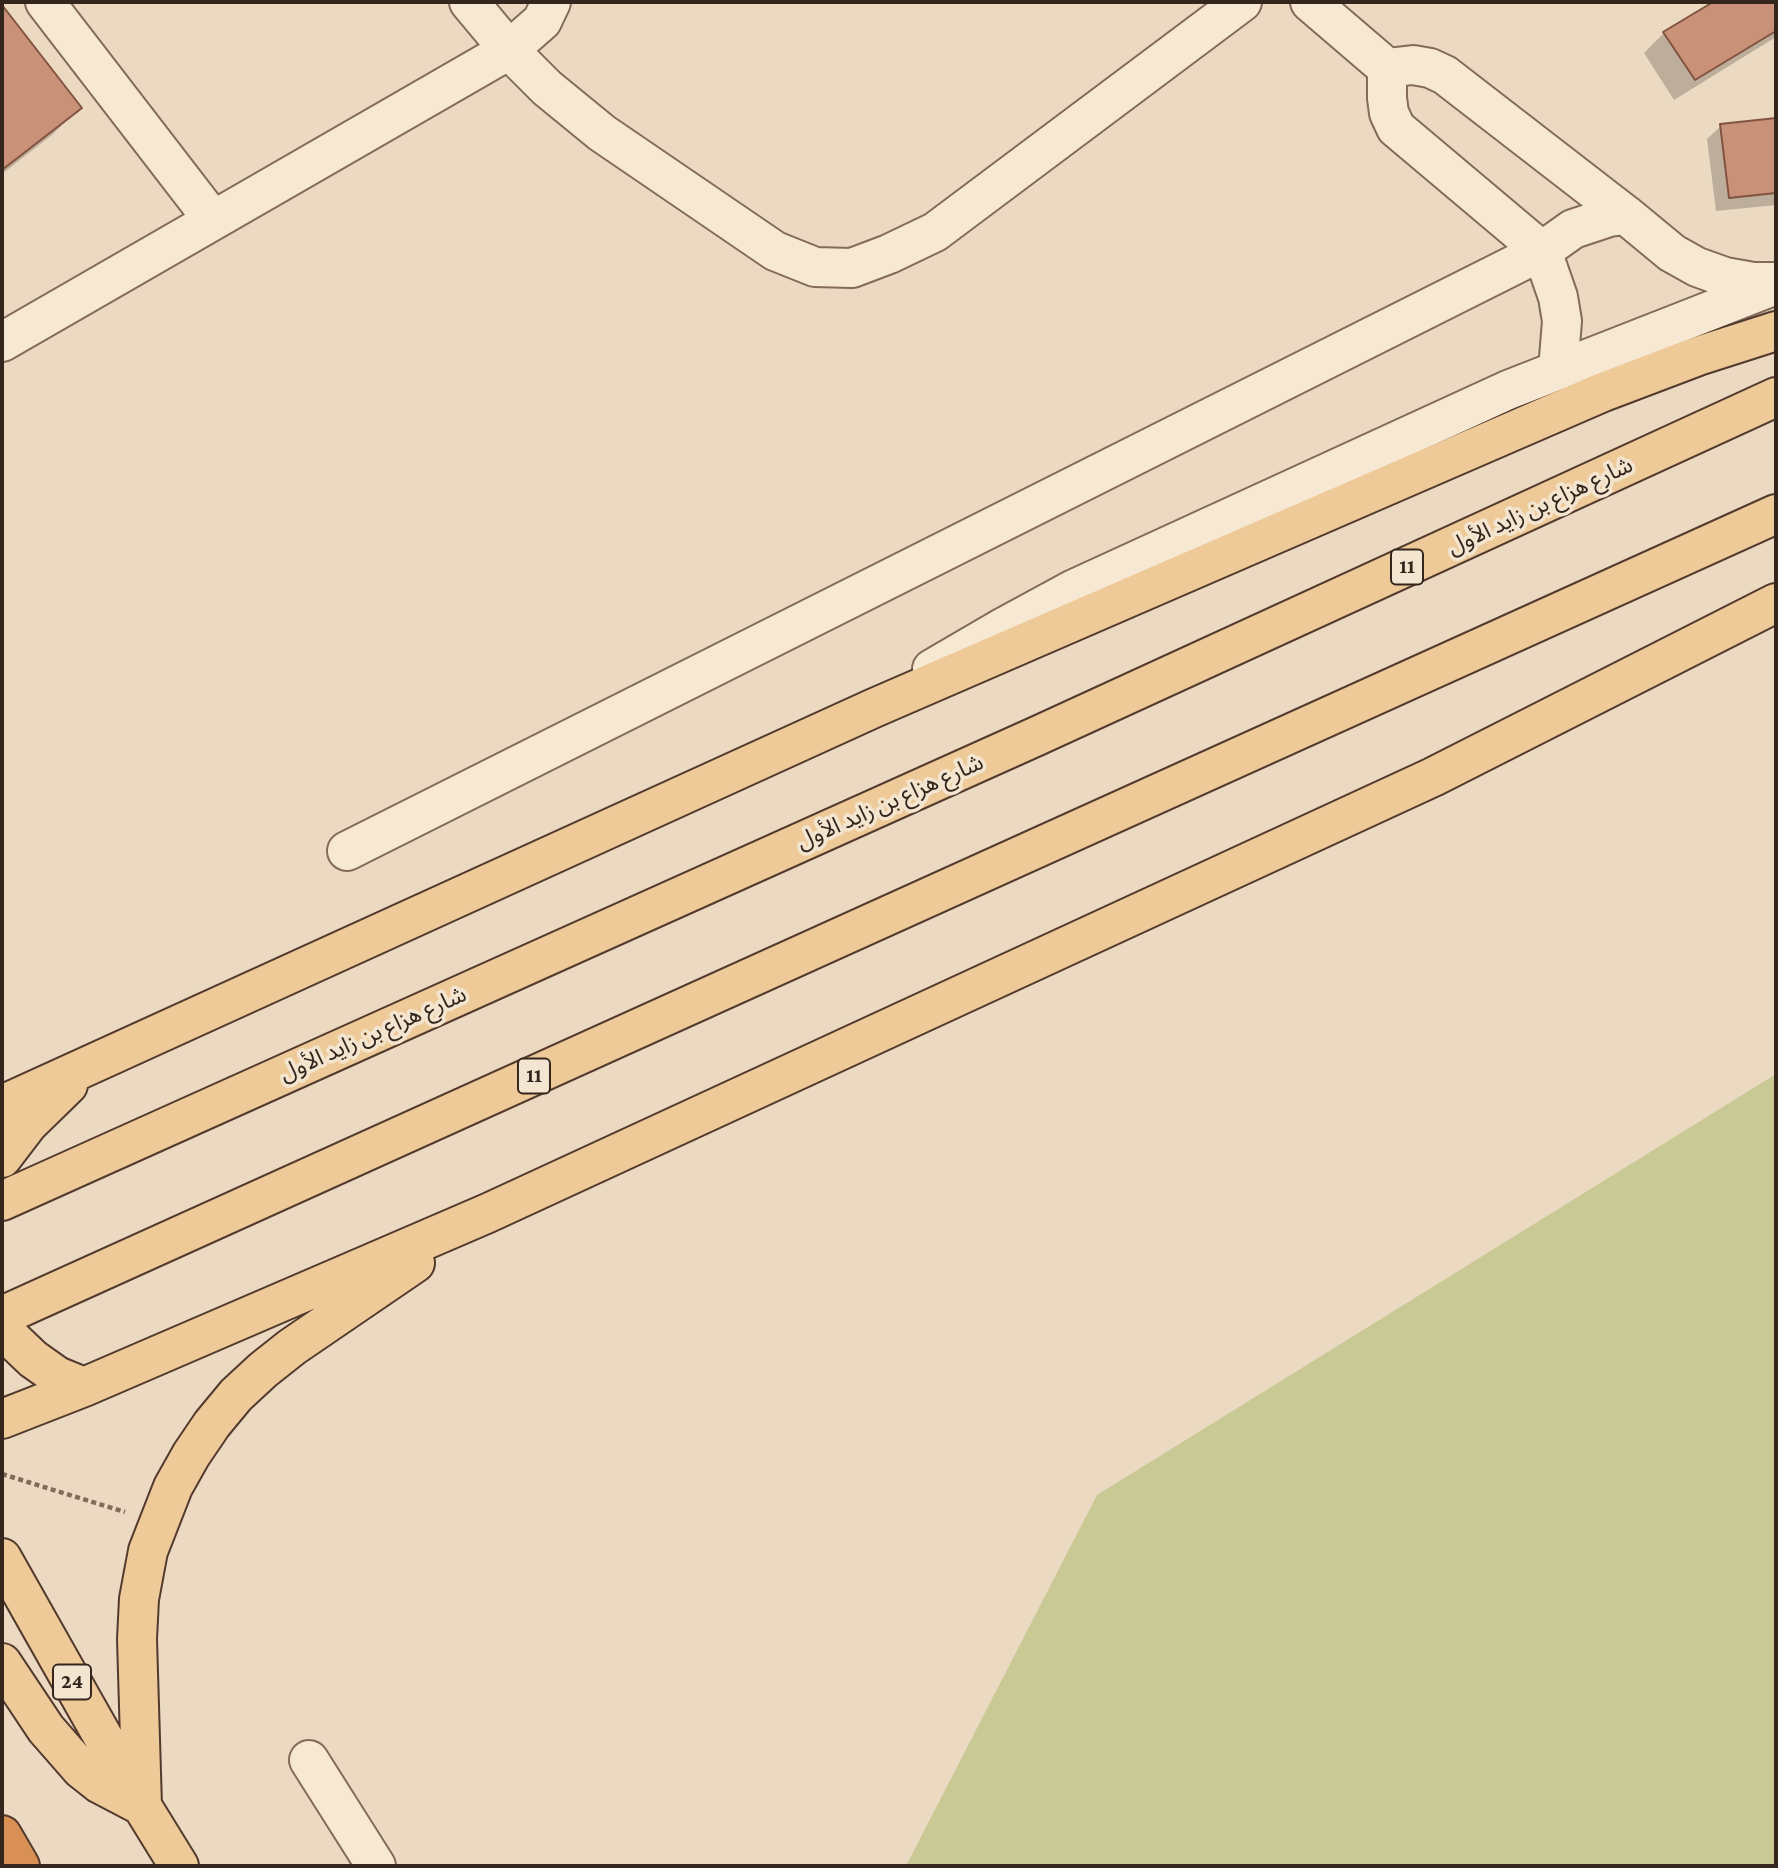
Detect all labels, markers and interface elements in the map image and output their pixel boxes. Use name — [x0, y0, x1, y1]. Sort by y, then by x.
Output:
street label: شارع هزاع بن زايد الأول — [1443, 451, 1637, 561]
road number: 11 — [1391, 550, 1423, 584]
street label: شارع هزاع بن زايد الأول — [792, 748, 988, 856]
street label: شارع هزاع بن زايد الأول — [275, 980, 471, 1088]
road number: 11 — [518, 1058, 550, 1094]
road number: 24 — [53, 1664, 91, 1700]

